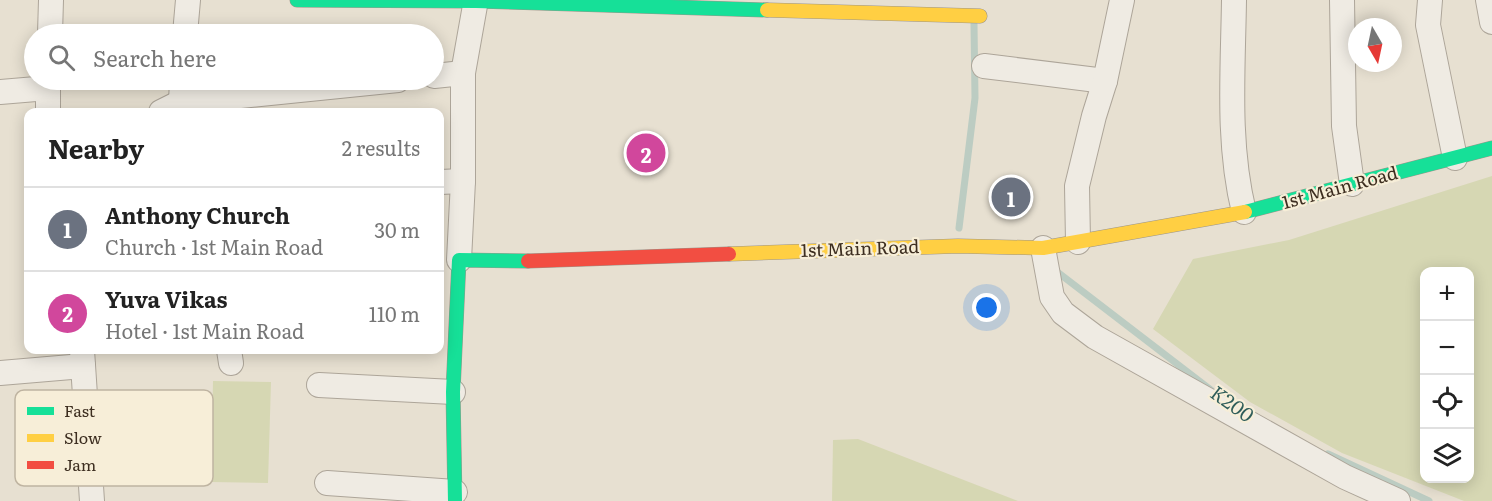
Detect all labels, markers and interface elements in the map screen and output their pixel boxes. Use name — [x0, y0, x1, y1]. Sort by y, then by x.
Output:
north arrow — [1348, 18, 1402, 72]
search box — [24, 24, 444, 90]
icon: search — [45, 41, 78, 74]
text: Search here — [93, 41, 216, 74]
text: Nearby — [48, 128, 144, 167]
pin: 2 — [626, 130, 666, 176]
text: 2 results — [342, 132, 420, 162]
street label: 1st Main Road — [1279, 158, 1400, 215]
pin: 1 — [992, 174, 1030, 220]
text: Anthony Church — [105, 198, 290, 231]
text: 1 — [63, 214, 72, 244]
text: 30 m — [374, 214, 420, 244]
text: Church · 1st Main Road — [105, 231, 323, 261]
street label: 1st Main Road — [800, 232, 920, 263]
map controls — [1420, 267, 1474, 483]
button: + — [1420, 267, 1474, 321]
text: Yuva Vikas — [105, 282, 228, 315]
your location — [972, 293, 1001, 322]
text: 2 — [62, 298, 73, 328]
text: 110 m — [369, 298, 420, 328]
text: Hotel · 1st Main Road — [105, 315, 304, 345]
button: − — [1420, 321, 1474, 375]
button: locate — [1420, 375, 1474, 429]
water label: K200 — [1205, 377, 1261, 428]
legend — [15, 390, 213, 486]
text: Fast — [64, 398, 96, 422]
text: Slow — [64, 425, 102, 449]
button: layers — [1420, 429, 1474, 483]
text: Jam — [64, 452, 97, 476]

